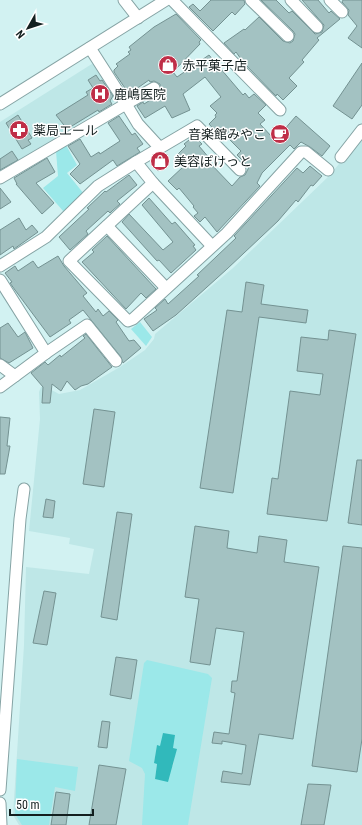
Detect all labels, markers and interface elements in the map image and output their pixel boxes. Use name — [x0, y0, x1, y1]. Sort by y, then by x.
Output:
north arrow — [8, 8, 48, 48]
text: N — [13, 27, 28, 41]
shop icon: 赤平菓子店 — [157, 54, 179, 76]
place label: 赤平菓子店 — [182, 58, 247, 73]
hospital icon: 鹿嶋医院 — [89, 83, 111, 105]
place label: 鹿嶋医院 — [114, 87, 166, 102]
pharmacy icon: 薬局エール — [8, 119, 30, 141]
place label: 薬局エール — [33, 123, 98, 138]
cafe icon: 音楽館みやこ — [269, 123, 291, 145]
place label: 音楽館みやこ — [188, 127, 266, 142]
shop icon: 美容ぽけっと — [149, 150, 171, 172]
place label: 美容ぽけっと — [174, 154, 252, 169]
scale bar — [10, 791, 93, 817]
text: 50 m — [16, 798, 40, 812]

